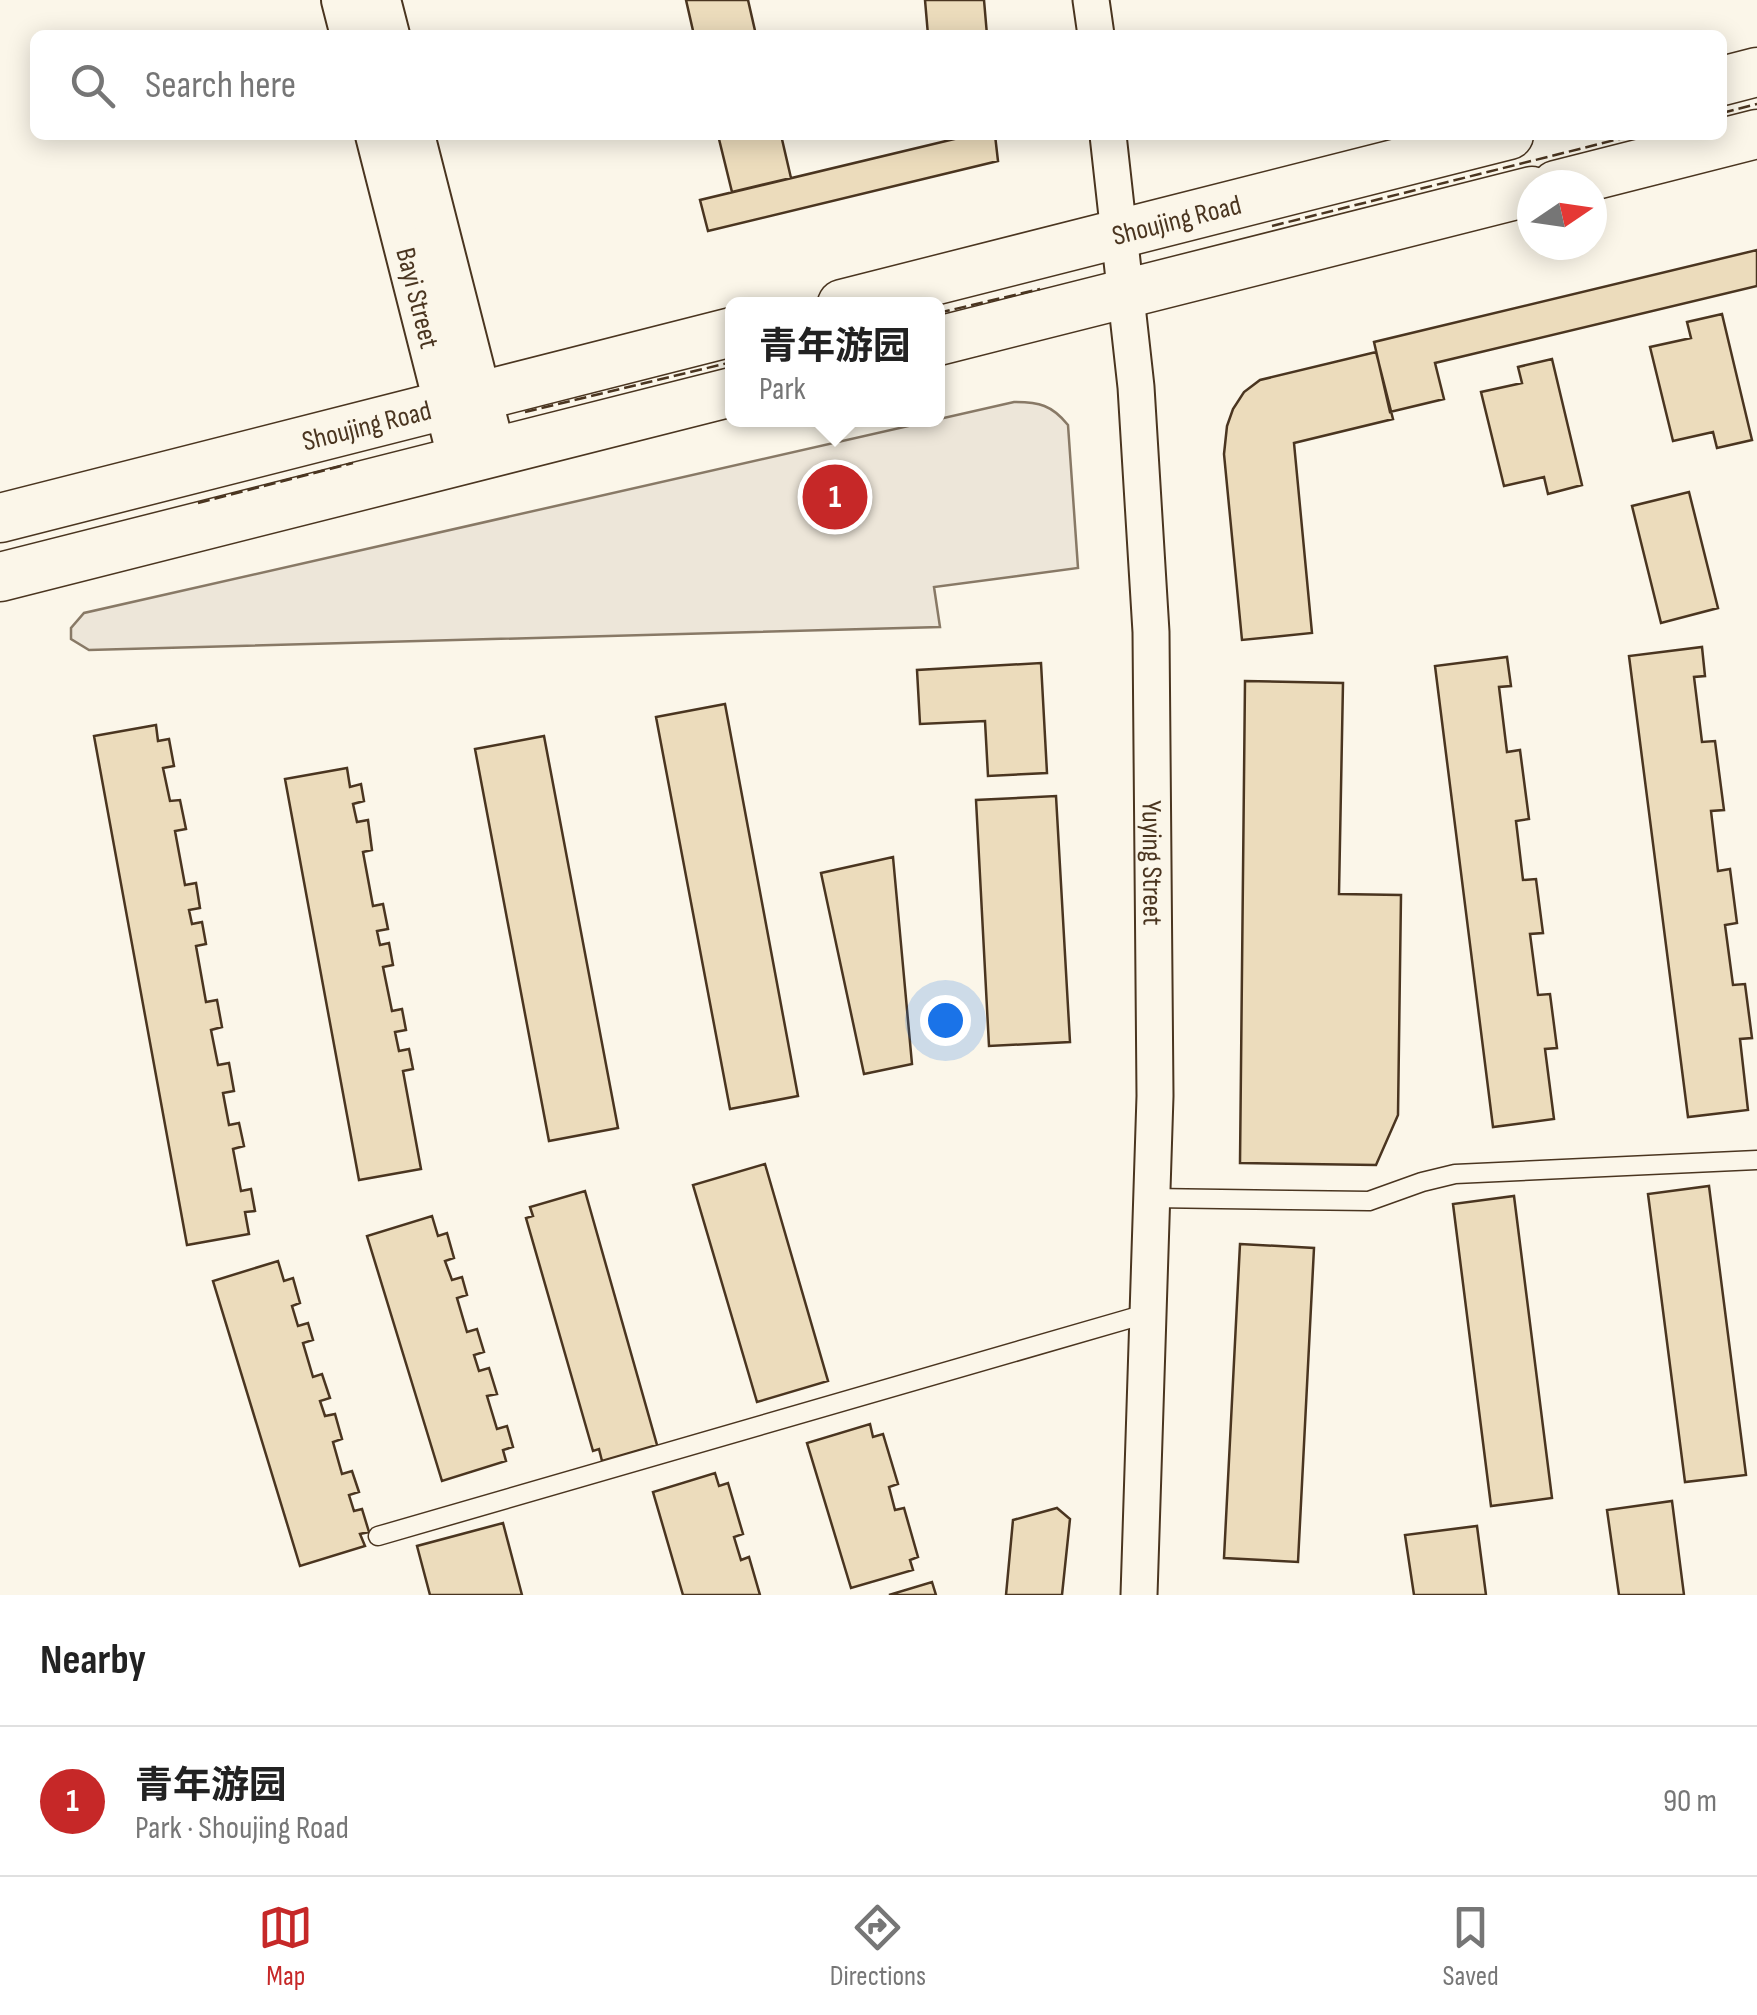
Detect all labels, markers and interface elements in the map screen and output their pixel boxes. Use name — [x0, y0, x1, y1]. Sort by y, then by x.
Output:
search box — [30, 30, 1727, 140]
icon: search — [65, 58, 120, 113]
text: Search here — [145, 63, 296, 108]
north arrow — [1517, 170, 1607, 260]
street label: Shoujing Road — [1109, 189, 1245, 253]
street label: Bayi Street — [388, 244, 446, 352]
popup — [725, 297, 945, 427]
text: 青年游园 — [759, 325, 911, 370]
text: Park — [759, 370, 806, 409]
street label: Shoujing Road — [299, 394, 435, 459]
pin: 1 — [802, 460, 868, 534]
street label: Yuying Street — [1134, 800, 1169, 926]
your location — [920, 995, 971, 1046]
text: Nearby — [40, 1635, 146, 1686]
text: 青年游园 — [135, 1764, 287, 1809]
text: 1 — [66, 1782, 79, 1821]
text: 90 m — [1663, 1782, 1717, 1821]
text: Park · Shoujing Road — [135, 1809, 349, 1848]
tab: Map — [258, 1900, 313, 1993]
tab: Directions — [830, 1900, 926, 1993]
tab: Saved — [1443, 1900, 1499, 1993]

